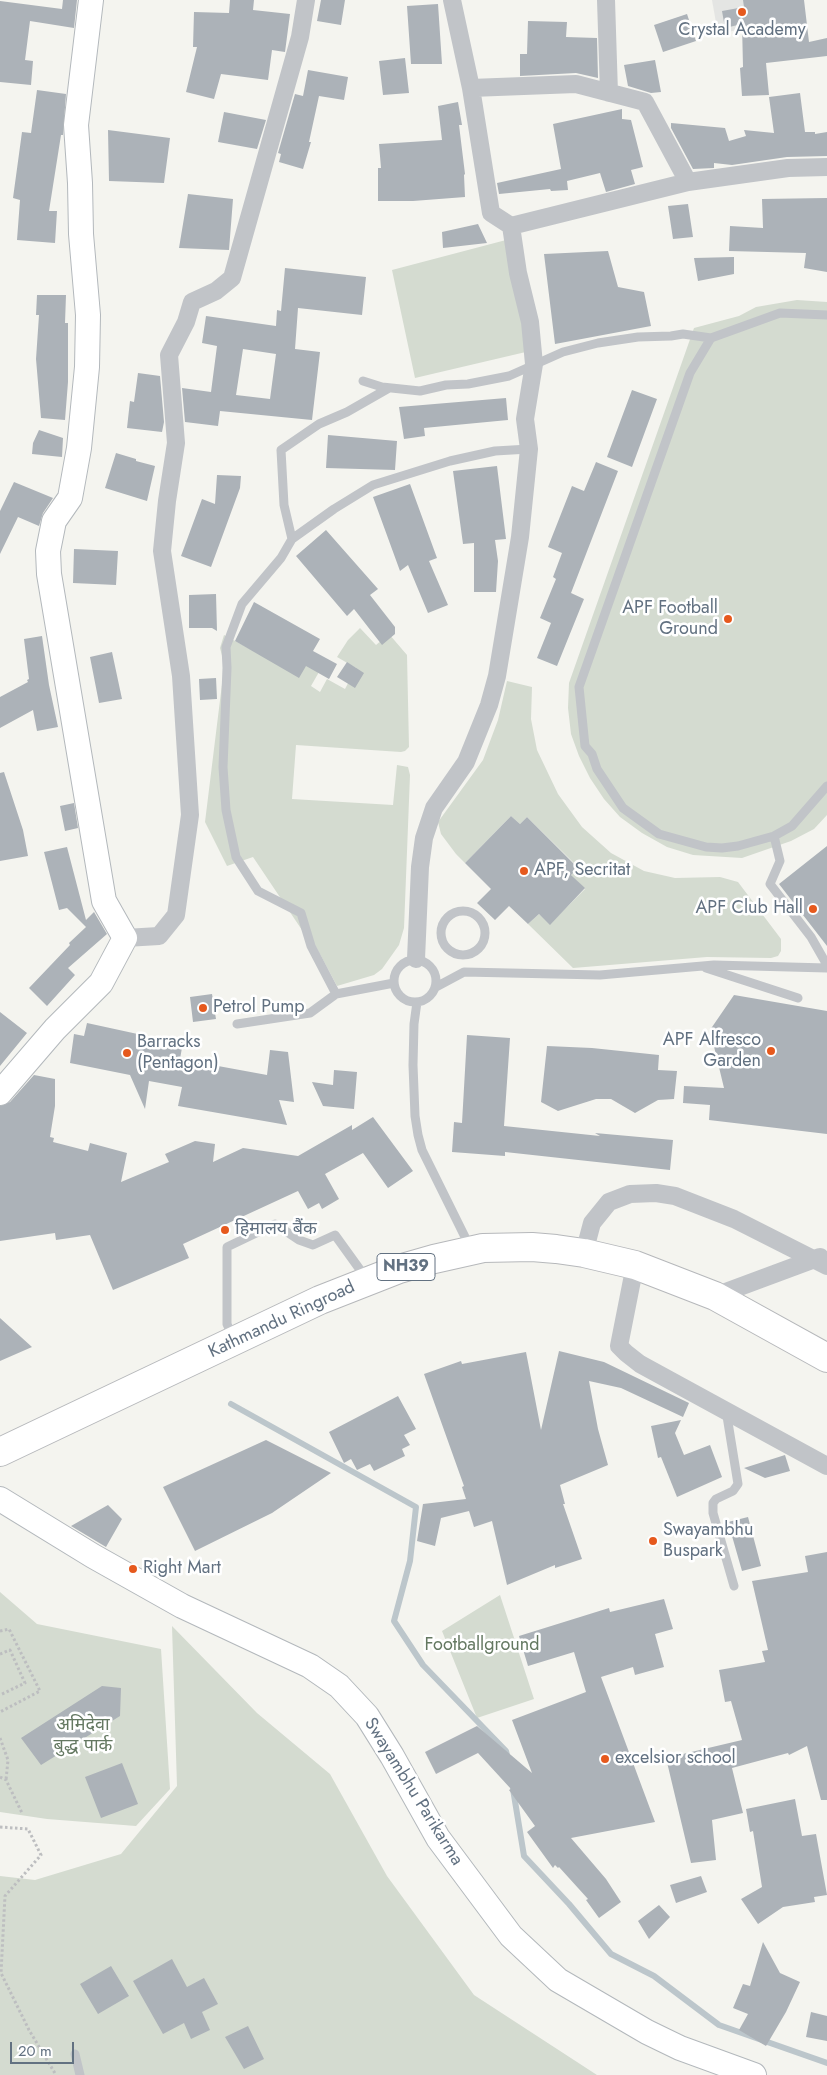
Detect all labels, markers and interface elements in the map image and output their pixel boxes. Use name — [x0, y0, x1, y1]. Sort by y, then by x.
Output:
marker: Crystal Academy — [736, 6, 748, 18]
place label: Crystal Academy — [678, 20, 806, 42]
place label: APF Football Ground — [622, 598, 718, 640]
marker: APF Football Ground — [722, 613, 734, 625]
place label: APF, Secritat — [534, 860, 630, 882]
marker: APF, Secritat — [518, 865, 530, 877]
place label: APF Club Hall — [695, 898, 803, 920]
marker: APF Club Hall — [807, 903, 819, 915]
place label: Petrol Pump — [213, 997, 304, 1019]
marker: Petrol Pump — [197, 1002, 209, 1014]
place label: APF Alfresco Garden — [663, 1030, 761, 1072]
place label: Barracks (Pentagon) — [137, 1032, 219, 1074]
marker: APF Alfresco Garden — [765, 1045, 777, 1057]
marker: Barracks (Pentagon) — [121, 1047, 133, 1059]
place label: हिमालय बैंक — [235, 1219, 317, 1241]
marker: हिमालय बैंक — [219, 1224, 231, 1236]
road number: NH39 — [377, 1254, 435, 1280]
street label: Kathmandu Ringroad — [205, 1277, 359, 1363]
place label: Swayambhu Buspark — [663, 1520, 753, 1562]
marker: Swayambhu Buspark — [647, 1535, 659, 1547]
place label: Right Mart — [143, 1558, 221, 1580]
marker: Right Mart — [127, 1563, 139, 1575]
park label: Footballground — [425, 1635, 539, 1657]
street label: Swayambhu Parikarma — [359, 1714, 467, 1870]
park label: अमिदेवा बुद्ध पार्क — [54, 1715, 112, 1758]
place label: excelsior school — [615, 1748, 736, 1770]
marker: excelsior school — [599, 1753, 611, 1765]
scale bar — [12, 2032, 76, 2064]
text: 20 m — [18, 2040, 52, 2062]

